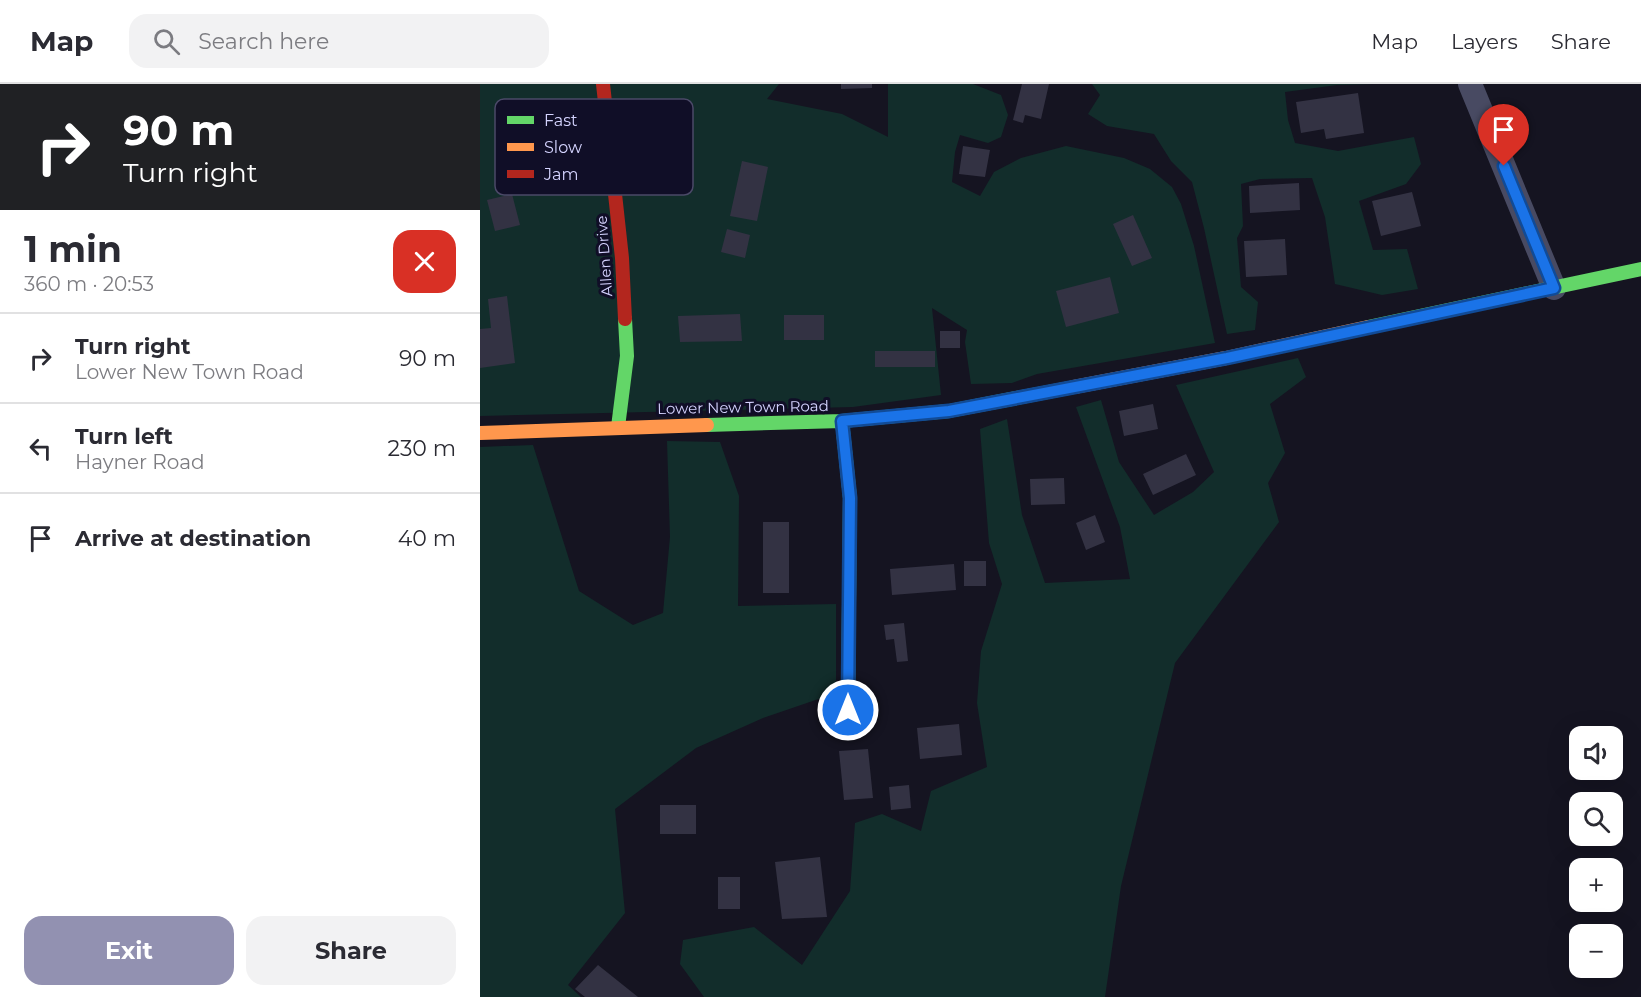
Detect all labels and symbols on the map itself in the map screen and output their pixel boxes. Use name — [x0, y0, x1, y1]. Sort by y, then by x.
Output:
legend — [495, 99, 693, 195]
pin — [1478, 104, 1529, 166]
text: Fast — [544, 111, 578, 130]
text: Slow — [544, 138, 582, 157]
text: Jam — [543, 165, 578, 184]
street label: Allen Drive — [592, 215, 616, 297]
street label: Lower New Town Road — [657, 396, 829, 418]
position arrow — [816, 678, 880, 742]

